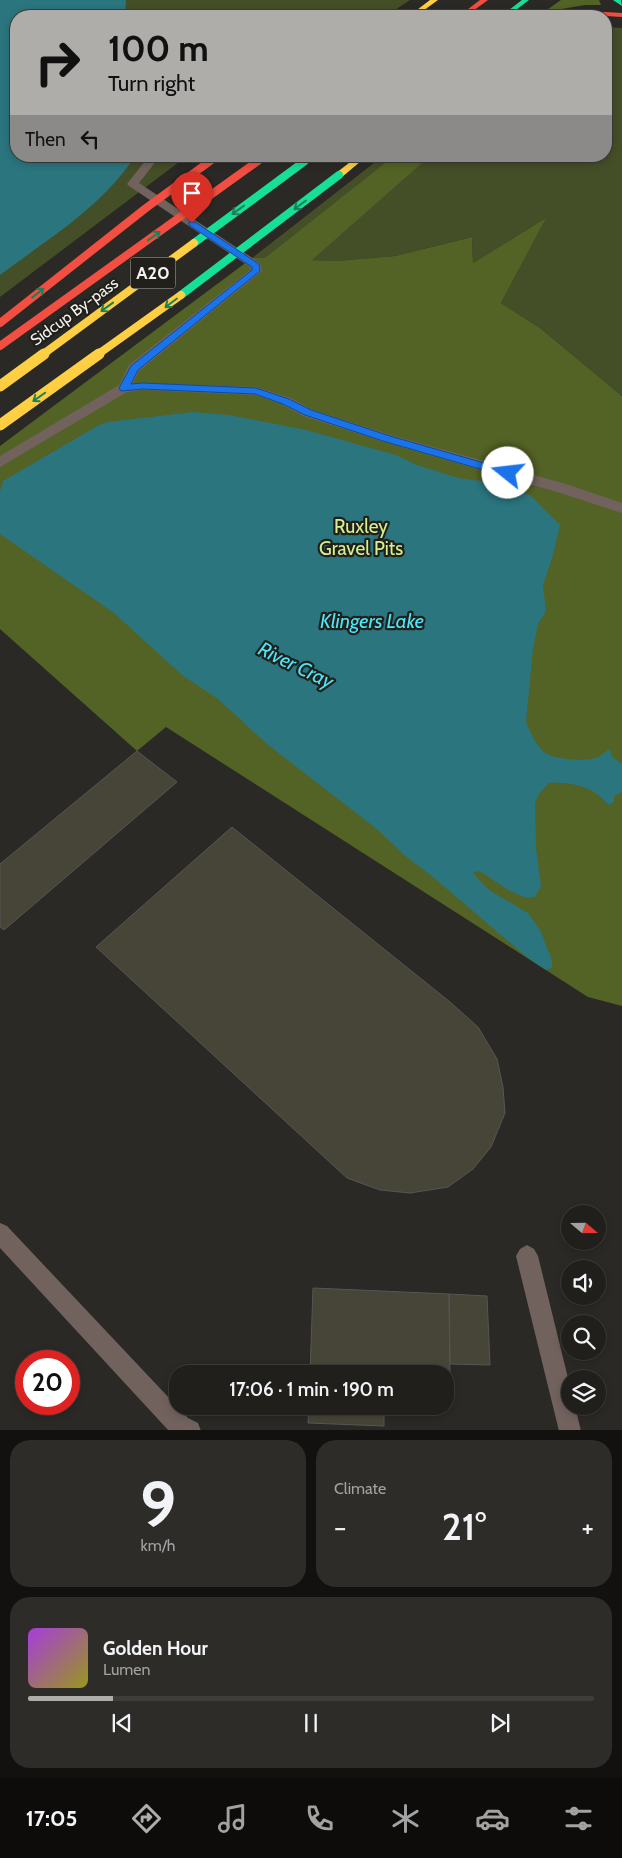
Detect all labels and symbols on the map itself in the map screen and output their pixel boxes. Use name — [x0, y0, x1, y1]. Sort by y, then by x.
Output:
pin — [171, 172, 213, 223]
one-way arrow — [294, 199, 307, 210]
one-way arrow — [232, 205, 245, 216]
one-way arrow — [146, 231, 160, 241]
road number: A20 — [130, 258, 176, 288]
street label: Sidcup By-pass — [27, 273, 122, 350]
one-way arrow — [31, 288, 45, 298]
one-way arrow — [165, 297, 178, 308]
one-way arrow — [100, 302, 114, 312]
one-way arrow — [32, 392, 46, 402]
position arrow — [481, 446, 533, 498]
park label: Ruxley Gravel Pits — [319, 515, 403, 560]
water label: Klingers Lake — [320, 609, 424, 633]
water label: River Cray — [254, 637, 338, 694]
north arrow — [561, 1205, 606, 1250]
speed limit sign: 20 — [15, 1350, 80, 1415]

